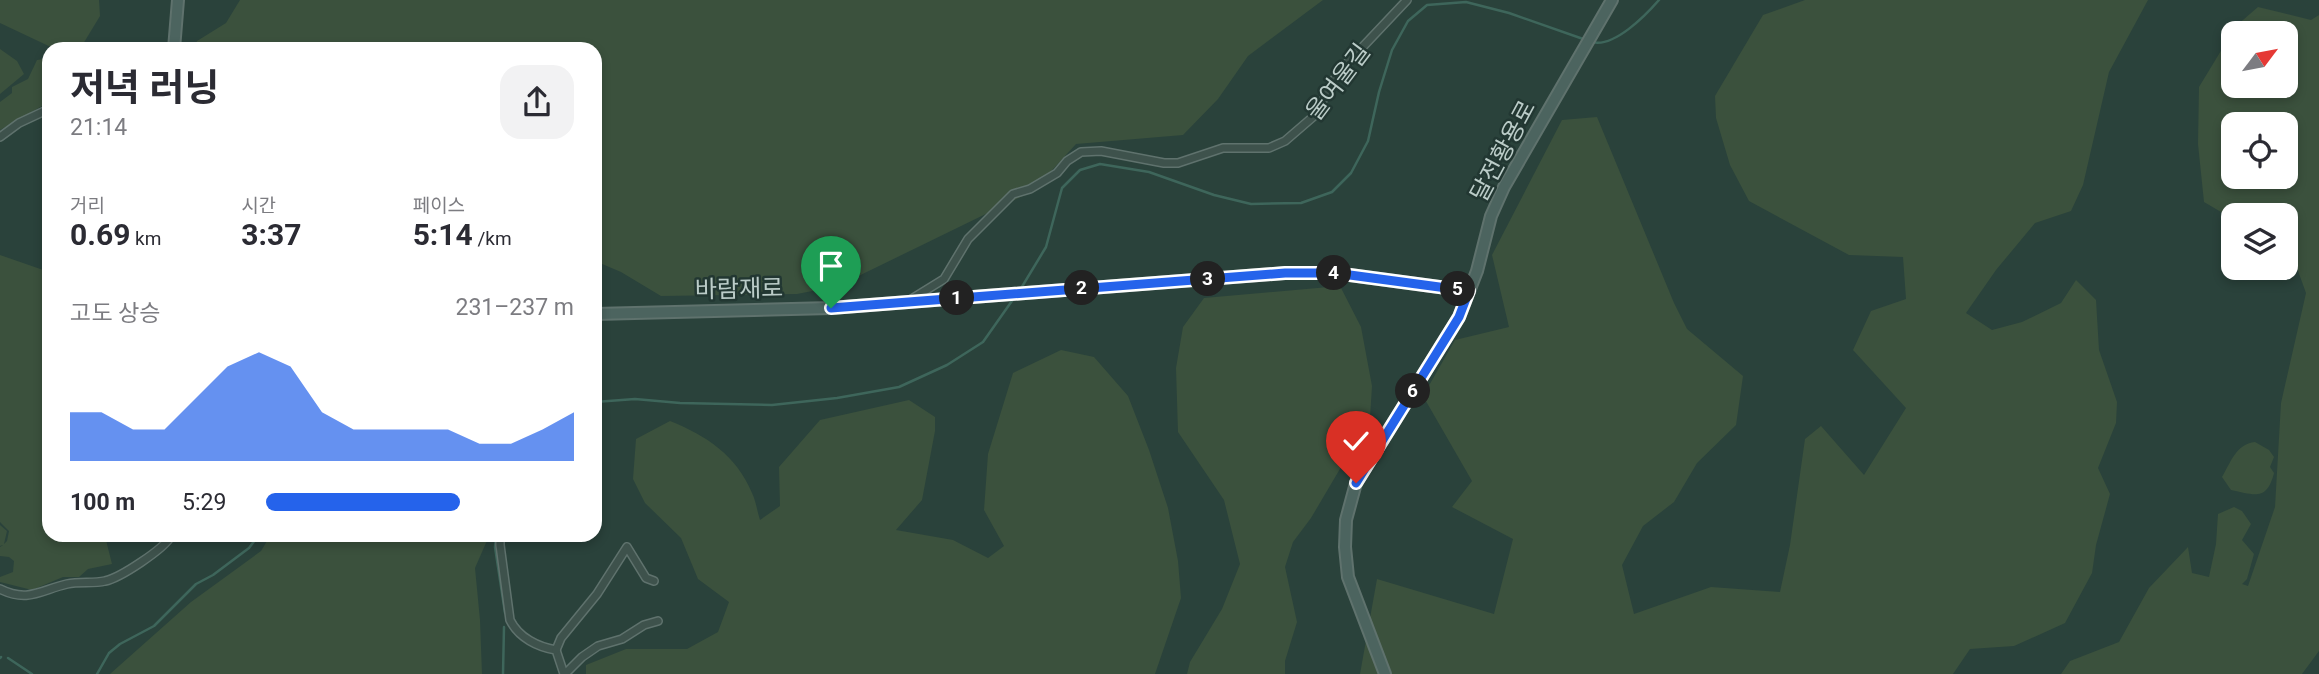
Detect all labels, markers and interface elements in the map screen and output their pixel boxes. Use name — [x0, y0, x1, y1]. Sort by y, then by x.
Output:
north arrow — [2221, 21, 2298, 98]
map controls — [2221, 21, 2298, 280]
street label: 울여울길 — [1300, 38, 1376, 126]
button: share — [500, 65, 574, 139]
text: 저녁 러닝 — [70, 66, 219, 110]
street label: 달전황용로 — [1465, 96, 1541, 206]
button: locate — [2221, 112, 2298, 189]
text: 21:14 — [70, 114, 127, 141]
text: 거리 — [70, 194, 105, 217]
text: 시간 — [241, 194, 276, 217]
text: 페이스 — [413, 194, 465, 217]
button: layers — [2221, 203, 2298, 280]
text: 0.69 — [70, 217, 130, 252]
text: 3:37 — [241, 217, 301, 252]
text: 5:14 — [413, 217, 473, 252]
text: km — [130, 227, 161, 250]
text: /km — [473, 227, 512, 250]
pin — [801, 236, 861, 308]
icon: arrive — [812, 247, 850, 285]
pin: 4 — [1316, 256, 1352, 290]
text: 4 — [1328, 261, 1339, 284]
pin: 3 — [1190, 262, 1226, 296]
text: 3 — [1202, 267, 1213, 290]
pin: 2 — [1064, 270, 1100, 306]
pin: 5 — [1440, 272, 1476, 306]
street label: 바람재로 — [695, 274, 783, 304]
text: 2 — [1076, 276, 1087, 299]
text: 5 — [1452, 277, 1463, 300]
pin: 1 — [940, 280, 974, 316]
text: 1 — [951, 286, 962, 309]
text: 231–237 m — [455, 294, 574, 321]
text: 고도 상승 — [70, 300, 160, 327]
pin: 6 — [1396, 374, 1430, 408]
text: 6 — [1407, 379, 1418, 402]
pin — [1326, 411, 1386, 483]
icon: check — [1337, 422, 1375, 460]
text: 100 m — [70, 489, 135, 516]
text: 5:29 — [182, 489, 226, 516]

